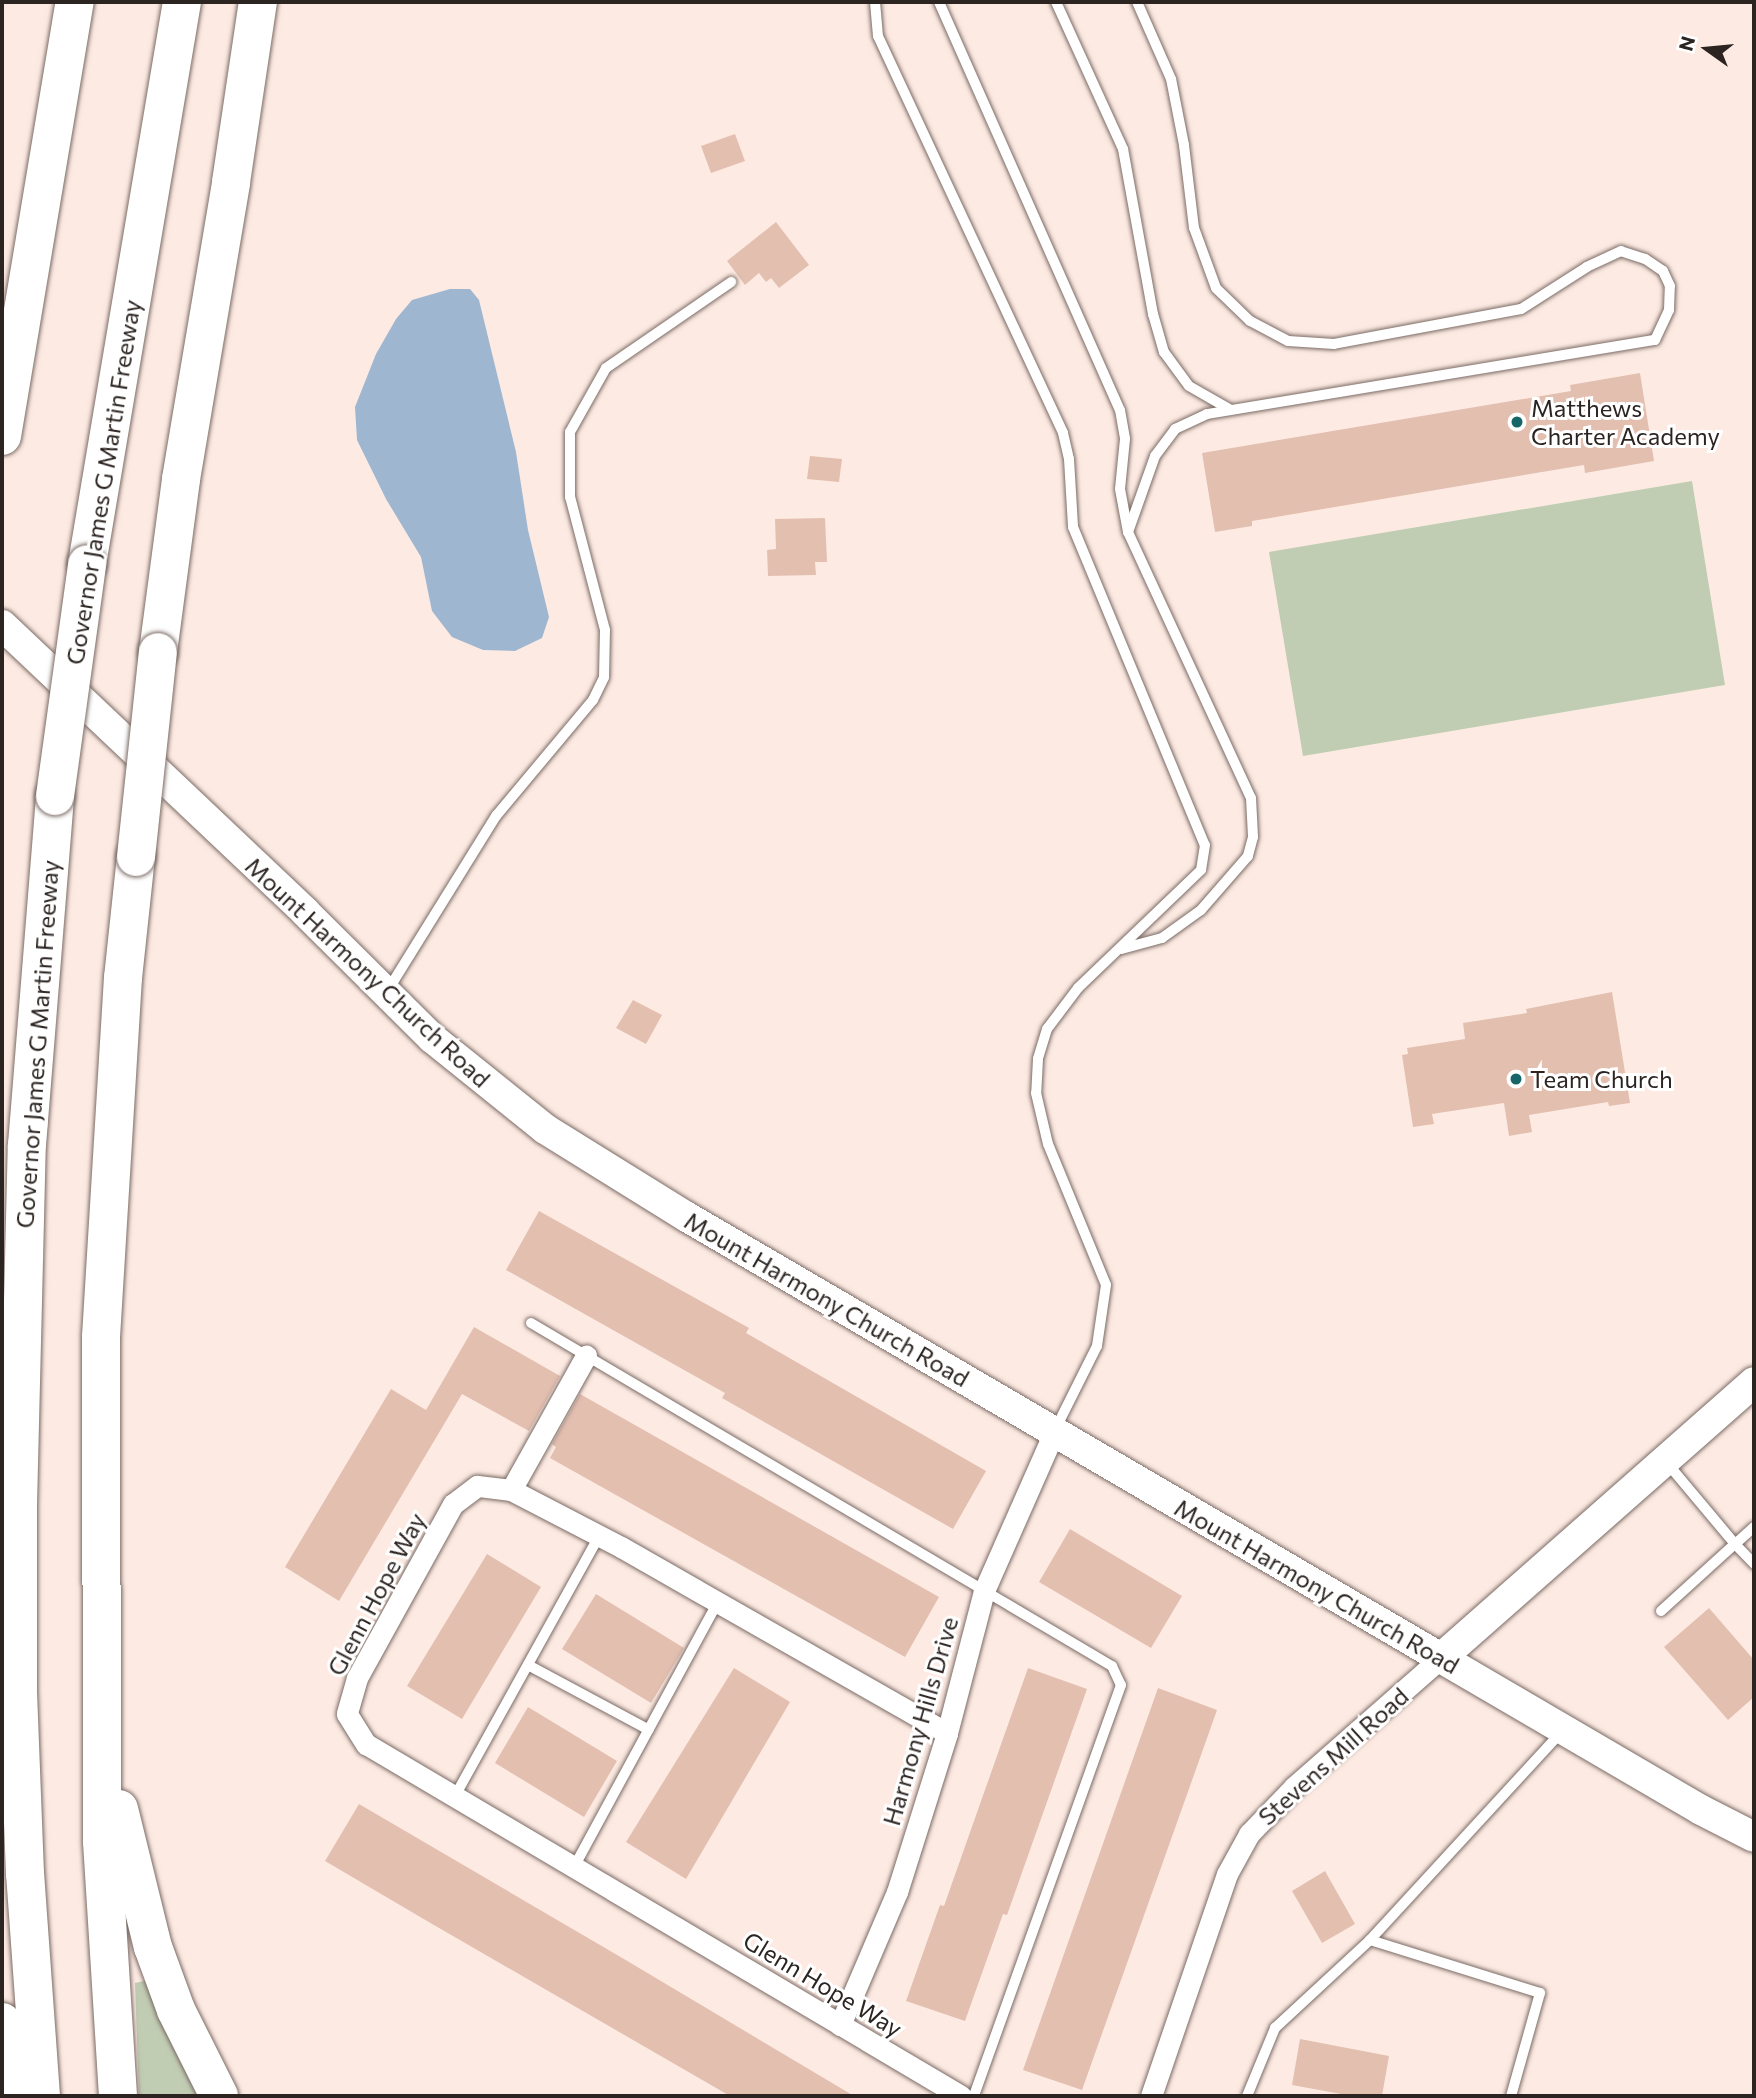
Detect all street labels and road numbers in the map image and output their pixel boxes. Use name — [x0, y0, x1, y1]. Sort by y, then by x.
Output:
street label: Governor James G Martin Freeway — [60, 297, 146, 667]
street label: Mount Harmony Church Road — [240, 851, 496, 1093]
street label: Governor James G Martin Freeway — [10, 859, 64, 1229]
street label: Mount Harmony Church Road — [680, 1206, 974, 1392]
street label: Mount Harmony Church Road — [1170, 1493, 1464, 1679]
street label: Glenn Hope Way — [321, 1508, 431, 1680]
street label: Harmony Hills Drive — [876, 1613, 964, 1829]
street label: Stevens Mill Road — [1252, 1681, 1414, 1831]
street label: Glenn Hope Way — [738, 1925, 908, 2043]

